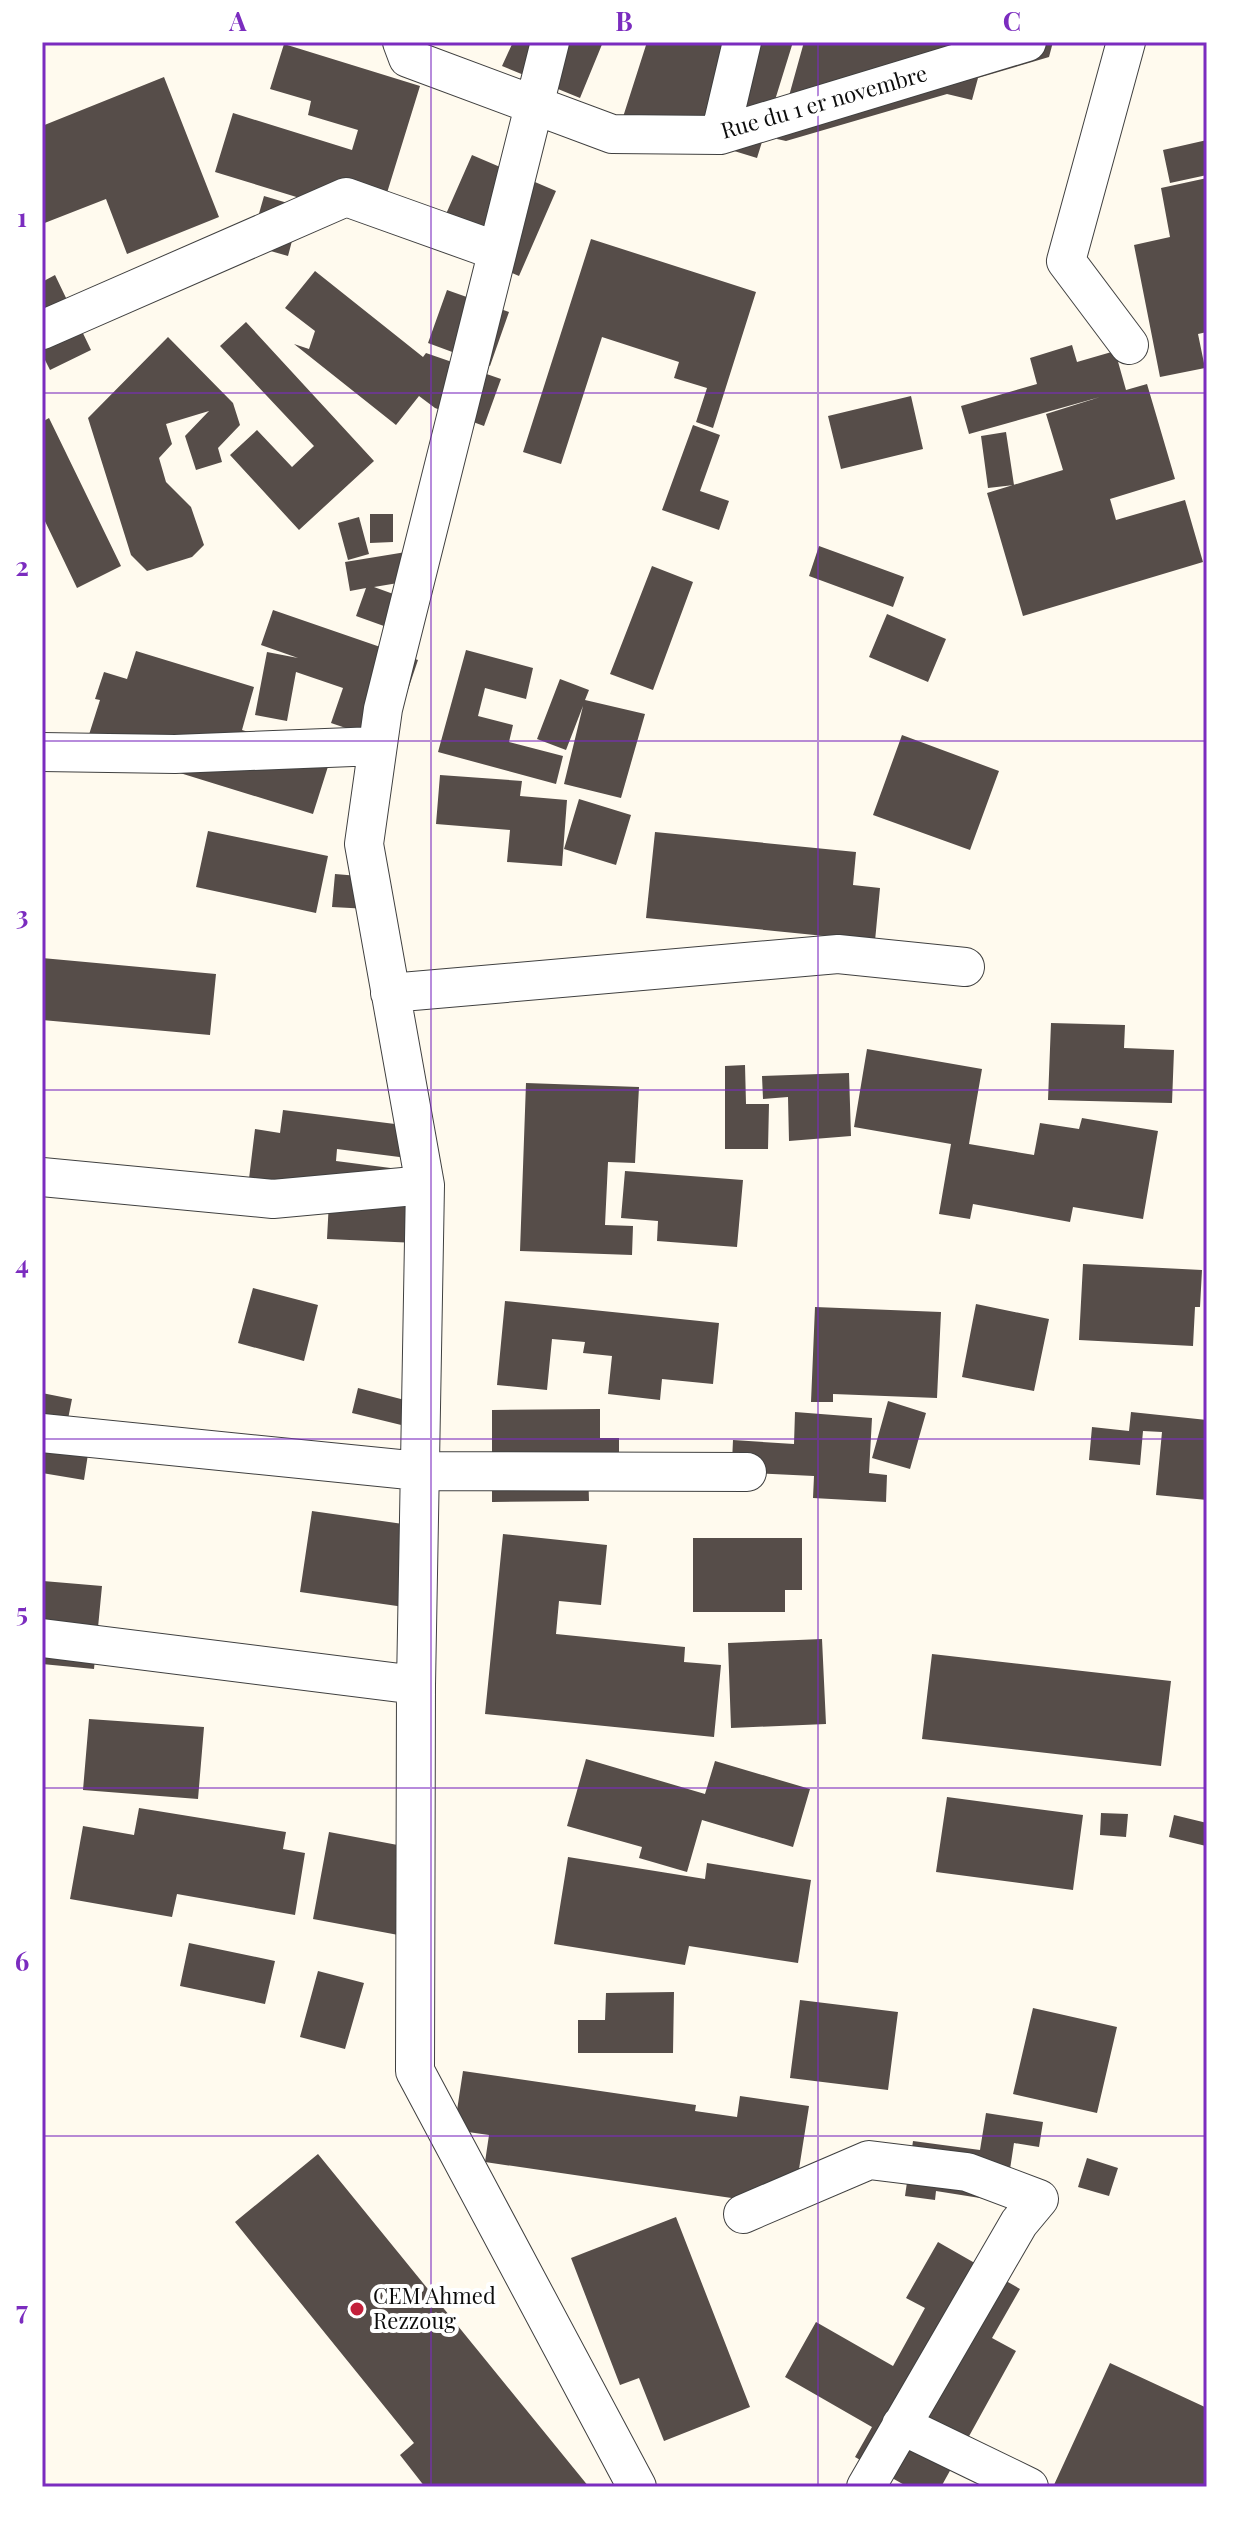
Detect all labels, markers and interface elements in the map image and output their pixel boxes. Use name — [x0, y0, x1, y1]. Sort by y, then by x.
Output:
text: A — [228, 3, 247, 38]
text: B — [615, 3, 633, 38]
text: C — [1003, 3, 1021, 38]
street label: Rue du 1 er novembre — [717, 57, 930, 145]
text: 1 — [17, 199, 27, 234]
text: 2 — [15, 548, 29, 583]
text: 3 — [16, 897, 28, 932]
text: 4 — [15, 1246, 29, 1281]
text: 5 — [16, 1594, 28, 1629]
text: 6 — [15, 1943, 29, 1978]
place label: CEM Ahmed Rezzoug — [373, 2280, 496, 2335]
text: 7 — [16, 2292, 28, 2327]
marker: CEM Ahmed Rezzoug — [348, 2300, 366, 2318]

